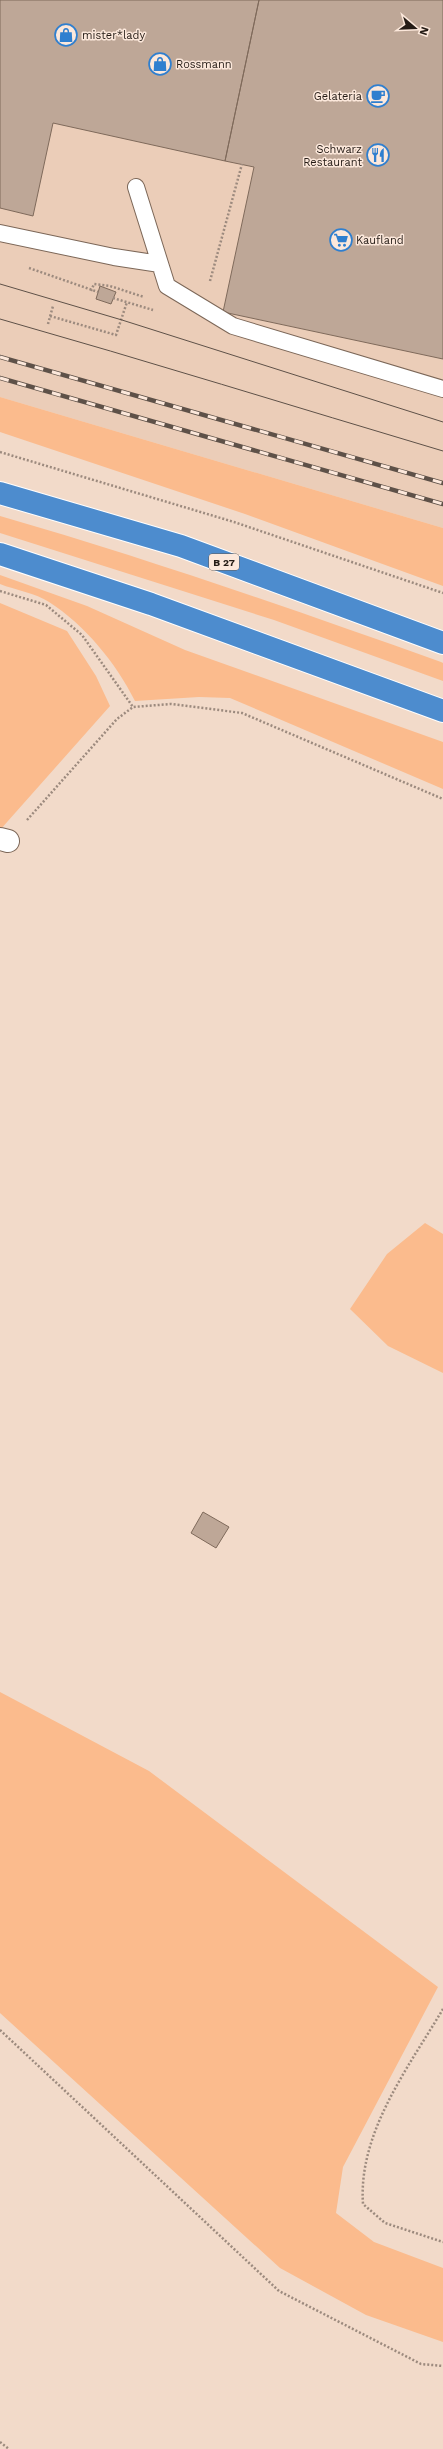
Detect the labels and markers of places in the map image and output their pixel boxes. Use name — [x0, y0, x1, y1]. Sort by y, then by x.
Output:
shop icon: mister*lady — [53, 22, 79, 48]
place label: mister*lady — [82, 29, 145, 42]
shop icon: Rossmann — [147, 51, 173, 77]
place label: Rossmann — [176, 58, 232, 71]
cafe icon: Gelateria — [365, 83, 391, 109]
place label: Gelateria — [314, 90, 362, 103]
restaurant icon: Schwarz Restaurant — [365, 142, 391, 168]
place label: Schwarz Restaurant — [303, 143, 362, 169]
supermarket icon: Kaufland — [328, 227, 354, 253]
place label: Kaufland — [356, 234, 404, 247]

